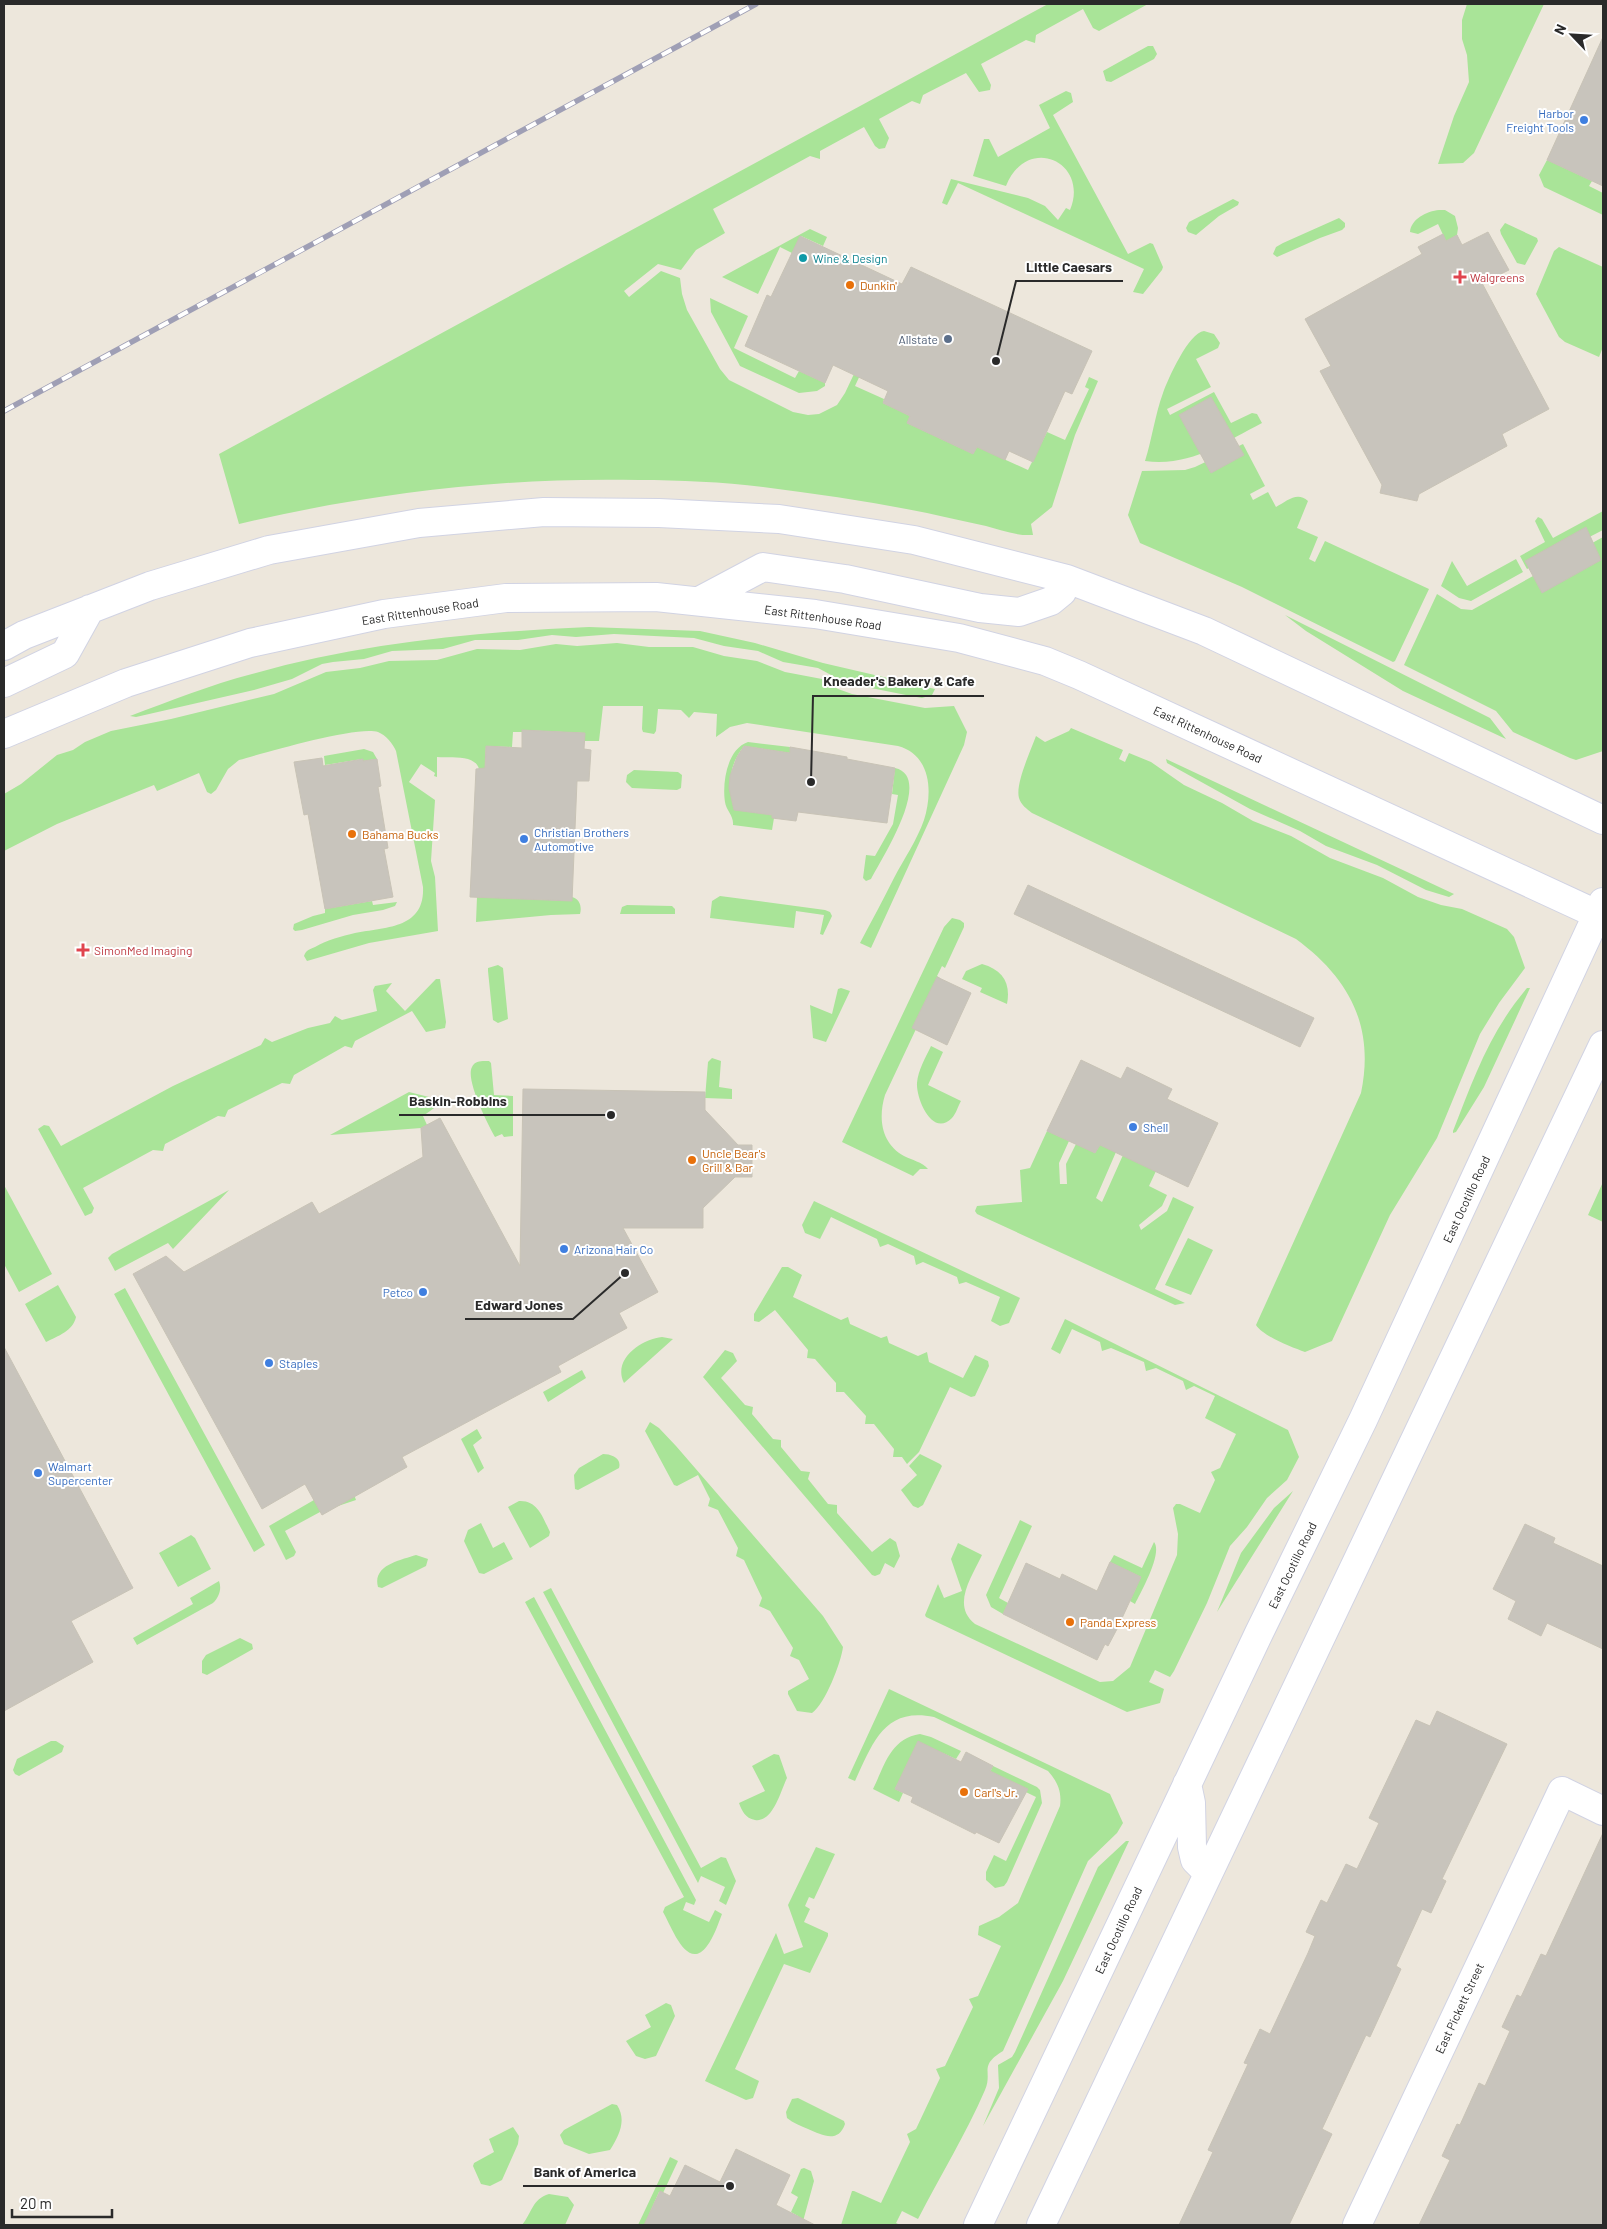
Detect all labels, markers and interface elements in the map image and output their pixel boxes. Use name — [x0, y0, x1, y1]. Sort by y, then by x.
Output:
north arrow — [1547, 10, 1597, 60]
text: N — [1550, 21, 1569, 37]
place label: Harbor Freight Tools — [1506, 106, 1575, 134]
marker: Harbor Freight Tools — [1578, 114, 1590, 126]
place label: Wine & Design — [813, 251, 888, 265]
marker: Wine & Design — [797, 252, 809, 264]
callout: Little Caesars — [1016, 252, 1123, 281]
text: Little Caesars — [1026, 258, 1112, 275]
place label: Walgreens — [1470, 270, 1525, 284]
marker: Walgreens — [1454, 271, 1466, 283]
place label: Dunkin' — [860, 278, 897, 292]
marker: Dunkin' — [844, 279, 856, 291]
place label: Allstate — [898, 332, 938, 346]
marker: Allstate — [942, 333, 954, 345]
street label: East Rittenhouse Road — [361, 595, 479, 627]
street label: East Rittenhouse Road — [763, 602, 883, 632]
callout: Kneader's Bakery & Cafe — [813, 667, 984, 696]
text: Kneader's Bakery & Cafe — [823, 672, 975, 689]
street label: East Rittenhouse Road — [1151, 703, 1265, 765]
place label: Christian Brothers Automotive — [534, 825, 629, 853]
place label: Bahama Bucks — [362, 827, 439, 841]
marker: Bahama Bucks — [346, 828, 358, 840]
marker: Christian Brothers Automotive — [518, 833, 530, 845]
marker: SimonMed Imaging — [76, 943, 90, 957]
place label: SimonMed Imaging — [94, 943, 192, 957]
callout: Baskin-Robbins — [399, 1086, 516, 1115]
text: Baskin-Robbins — [409, 1092, 507, 1109]
place label: Shell — [1143, 1120, 1168, 1134]
marker: Shell — [1127, 1121, 1139, 1133]
place label: Uncle Bear's Grill & Bar — [702, 1146, 766, 1174]
street label: East Ocotillo Road — [1440, 1153, 1492, 1245]
marker: Uncle Bear's Grill & Bar — [686, 1154, 698, 1166]
place label: Arizona Hair Co — [574, 1242, 653, 1256]
marker: Arizona Hair Co — [558, 1243, 570, 1255]
place label: Petco — [383, 1285, 413, 1299]
marker: Petco — [417, 1286, 429, 1298]
callout: Edward Jones — [465, 1290, 573, 1319]
text: Edward Jones — [475, 1296, 563, 1313]
place label: Staples — [279, 1356, 318, 1370]
marker: Staples — [263, 1357, 275, 1369]
place label: Walmart Supercenter — [48, 1459, 113, 1487]
marker: Walmart Supercenter — [32, 1467, 44, 1479]
street label: East Ocotillo Road — [1265, 1519, 1319, 1611]
place label: Panda Express — [1080, 1615, 1156, 1629]
marker: Panda Express — [1064, 1616, 1076, 1628]
place label: Carl's Jr. — [974, 1785, 1018, 1799]
marker: Carl's Jr. — [958, 1786, 970, 1798]
street label: East Ocotillo Road — [1092, 1884, 1144, 1976]
street label: East Pickett Street — [1432, 1960, 1486, 2056]
callout: Bank of America — [523, 2157, 646, 2186]
text: Bank of America — [534, 2163, 636, 2180]
scale bar — [12, 2186, 112, 2218]
text: 20 m — [20, 2194, 52, 2212]

